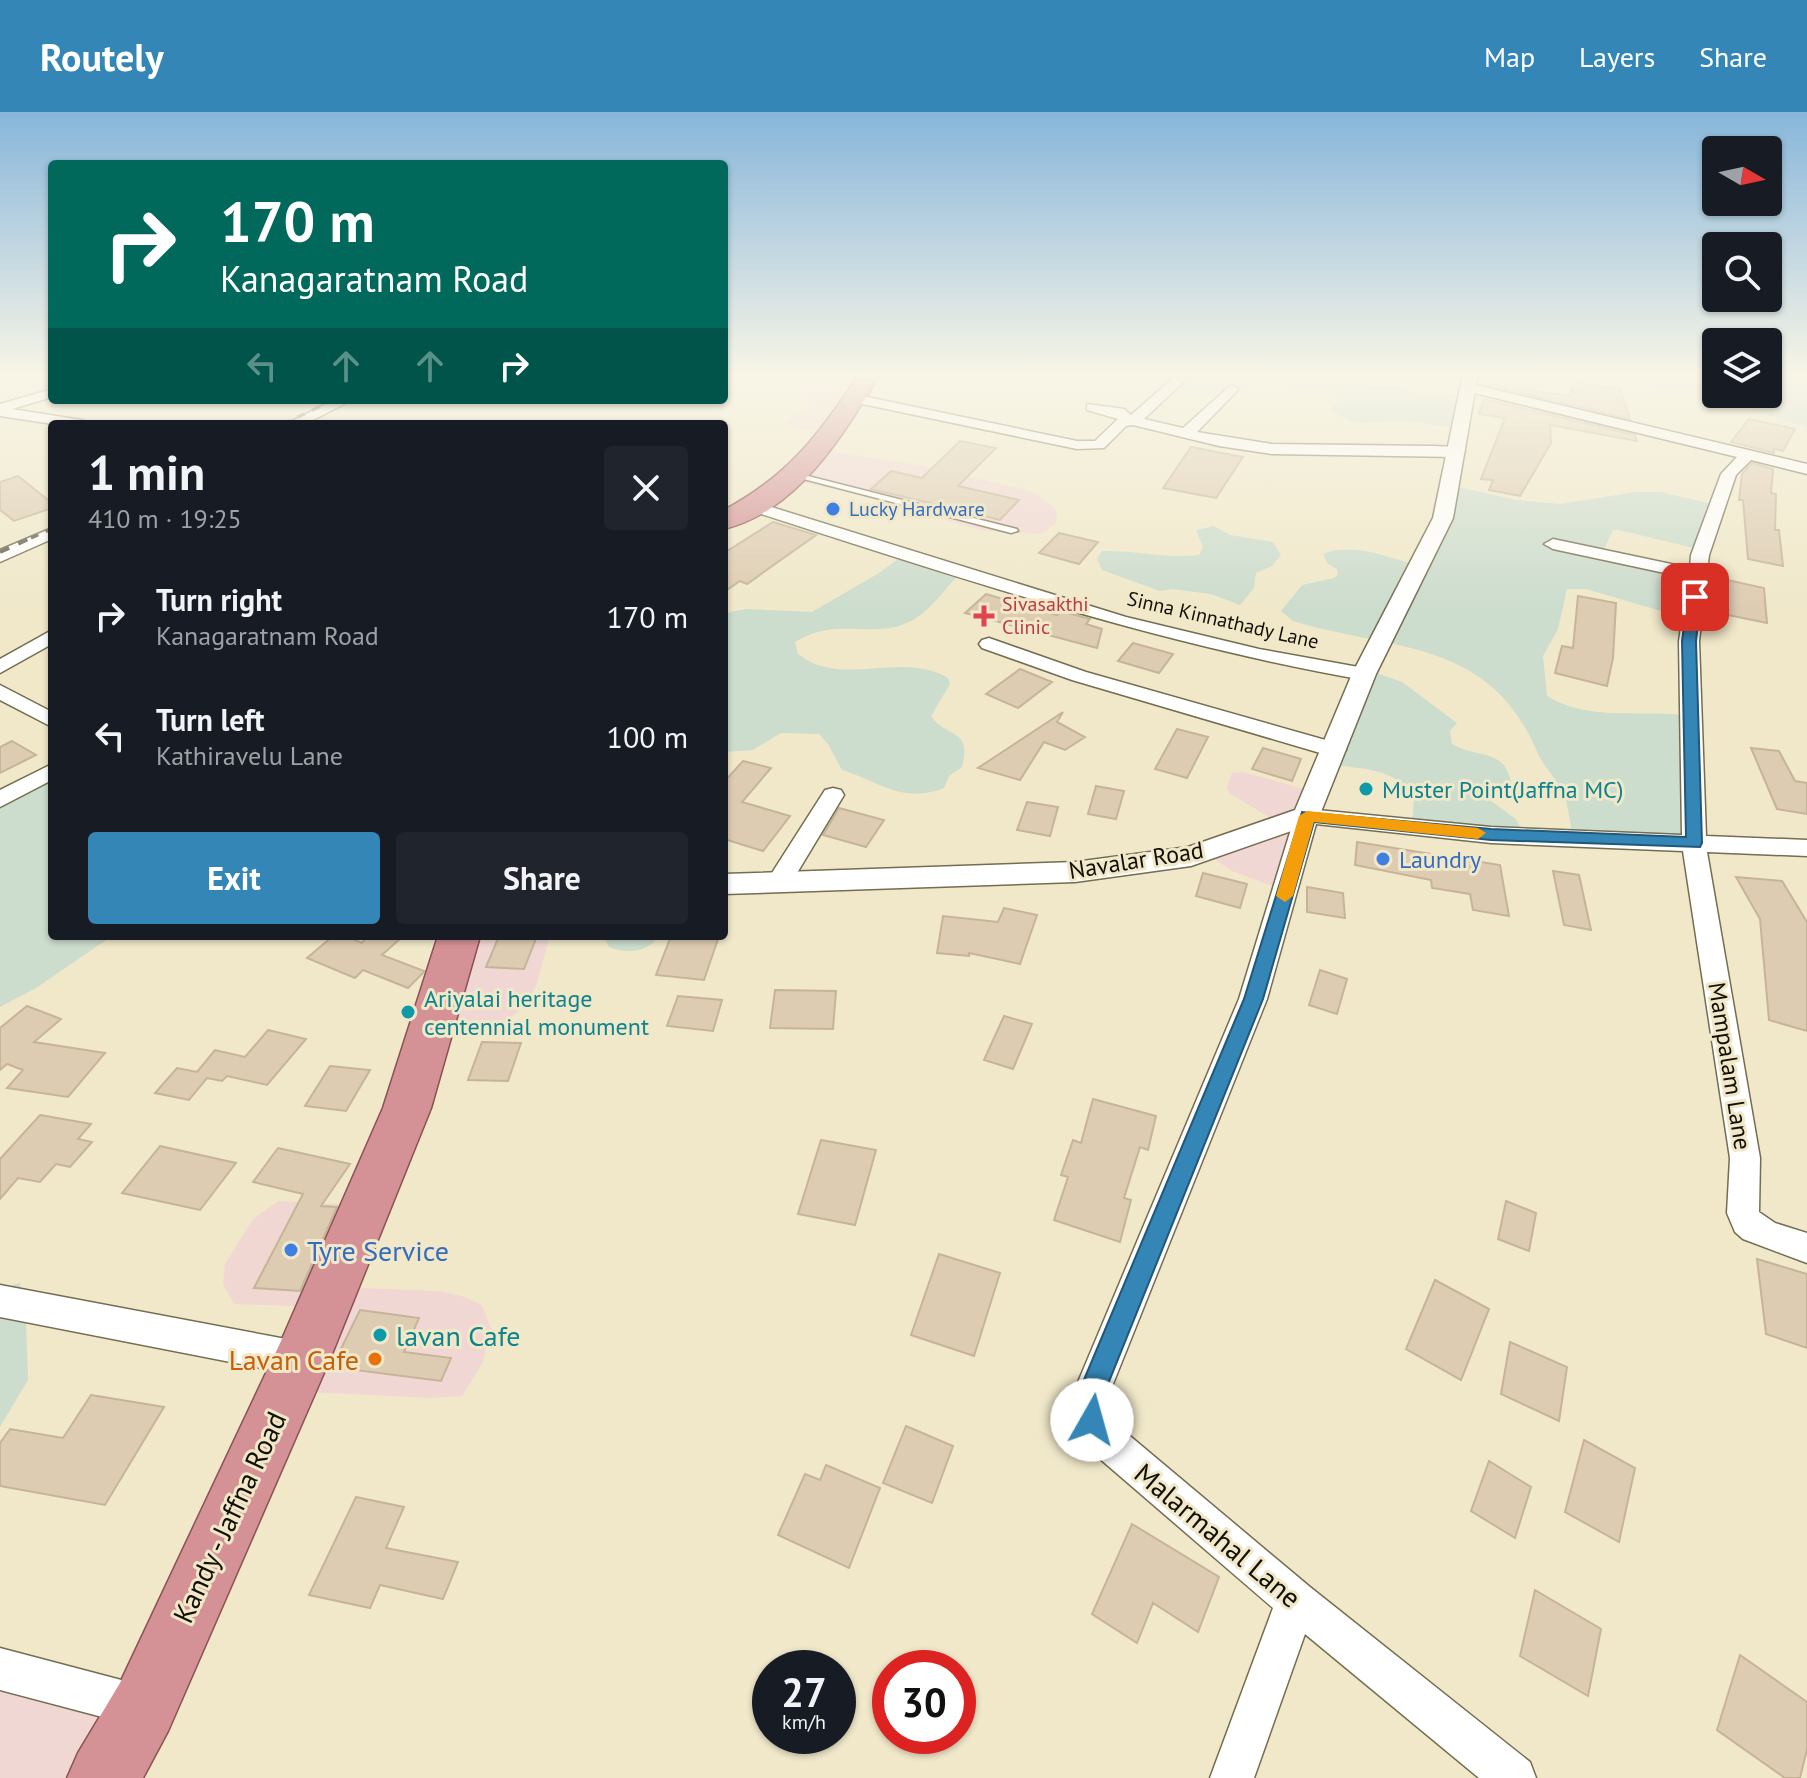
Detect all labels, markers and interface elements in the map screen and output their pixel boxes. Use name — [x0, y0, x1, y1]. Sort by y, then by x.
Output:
text: Routely — [40, 32, 164, 81]
text: Map — [1484, 38, 1535, 75]
text: Layers — [1579, 38, 1655, 75]
text: Share — [1699, 38, 1767, 75]
north arrow — [1702, 136, 1782, 216]
map controls — [1702, 136, 1782, 408]
text: 170 m — [220, 185, 375, 257]
icon: right — [88, 192, 192, 296]
button: search — [1702, 232, 1782, 312]
text: Kanagaratnam Road — [220, 255, 528, 302]
button: layers — [1702, 328, 1782, 408]
icon: left — [240, 344, 284, 388]
icon: ahead — [324, 344, 368, 388]
icon: ahead — [408, 344, 452, 388]
icon: right — [492, 344, 536, 388]
text: 1 min — [88, 441, 205, 503]
button: close — [604, 446, 688, 530]
place label: Lucky Hardware — [849, 496, 985, 522]
marker: Lucky Hardware — [824, 500, 842, 518]
text: 410 m · 19:25 — [88, 502, 242, 535]
pin — [1661, 563, 1729, 631]
icon: arrive — [1673, 575, 1717, 619]
text: Turn right — [156, 580, 282, 619]
street label: Sinna Kinnathady Lane — [1125, 585, 1321, 655]
place label: Sivasakthi Clinic — [1002, 591, 1089, 640]
icon: right — [88, 594, 132, 638]
text: 170 m — [607, 597, 688, 636]
marker: Sivasakthi Clinic — [973, 605, 995, 627]
text: Kanagaratnam Road — [156, 619, 379, 652]
text: Turn left — [156, 700, 264, 739]
icon: left — [88, 714, 132, 758]
text: 100 m — [607, 717, 688, 756]
text: Kathiravelu Lane — [156, 739, 343, 772]
place label: Muster Point(Jaffna MC) — [1382, 774, 1624, 805]
marker: Muster Point(Jaffna MC) — [1357, 780, 1375, 798]
button: Exit — [88, 832, 380, 924]
button: Share — [396, 832, 688, 924]
street label: Navalar Road — [1066, 834, 1206, 886]
place label: Laundry — [1399, 844, 1481, 875]
marker: Laundry — [1374, 850, 1392, 868]
street label: Mampalam Lane — [1701, 980, 1759, 1152]
place label: Ariyalai heritage centennial monument — [424, 983, 649, 1042]
marker: Ariyalai heritage centennial monument — [399, 1003, 417, 1021]
place label: Tyre Service — [307, 1232, 449, 1269]
marker: Tyre Service — [282, 1241, 300, 1259]
place label: lavan Cafe — [396, 1317, 521, 1354]
marker: lavan Cafe — [371, 1326, 389, 1344]
place label: Lavan Cafe — [229, 1341, 359, 1378]
marker: Lavan Cafe — [366, 1350, 384, 1368]
position arrow — [1050, 1378, 1134, 1462]
street label: Kandy - Jaffna Road — [164, 1405, 294, 1629]
street label: Malarmahal Lane — [1127, 1454, 1309, 1616]
speed limit sign: 30 — [872, 1650, 976, 1754]
text: 27 — [781, 1666, 827, 1718]
text: km/h — [782, 1709, 826, 1735]

